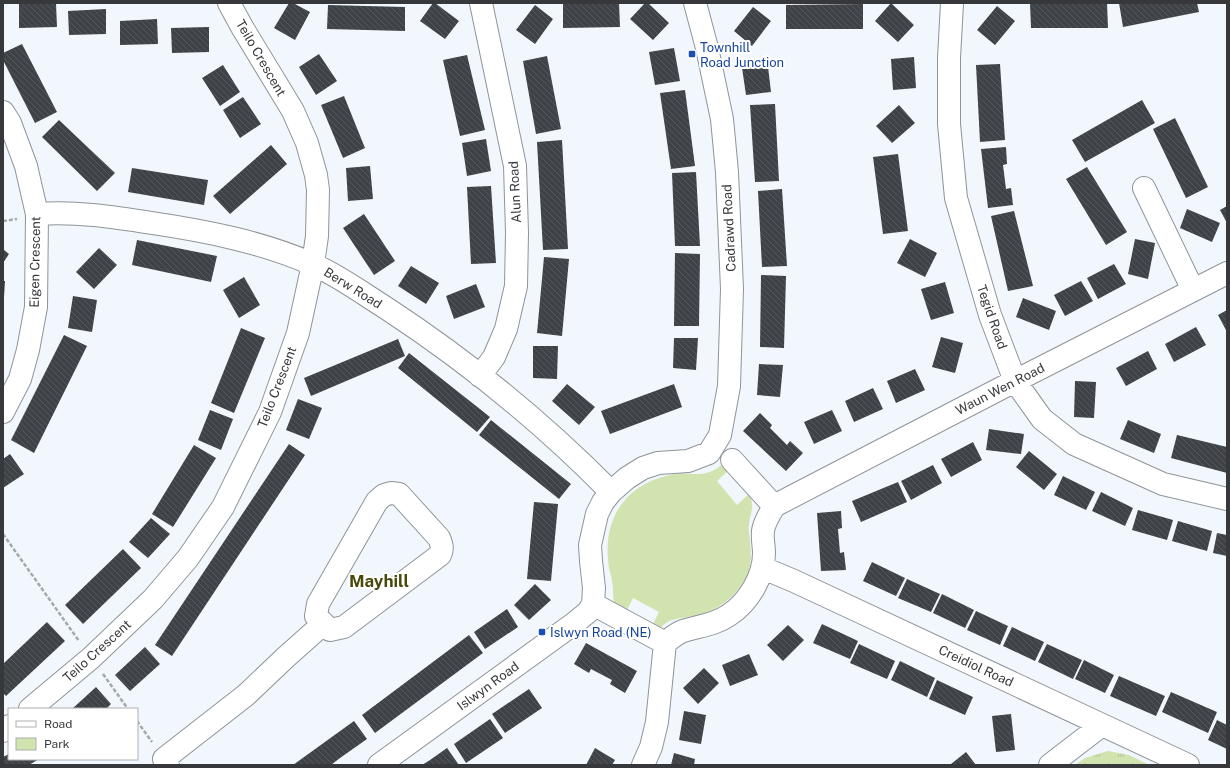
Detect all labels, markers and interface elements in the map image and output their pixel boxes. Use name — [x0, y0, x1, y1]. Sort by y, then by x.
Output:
street label: Teilo Crescent — [233, 17, 289, 99]
place label: Townhill Road Junction — [700, 40, 784, 70]
marker: Townhill Road Junction — [687, 49, 697, 59]
street label: Alun Road — [506, 161, 524, 223]
street label: Cadrawd Road — [719, 184, 739, 272]
street label: Eigen Crescent — [27, 216, 43, 308]
street label: Berw Road — [321, 264, 385, 312]
street label: Tegid Road — [974, 283, 1010, 351]
street label: Teilo Crescent — [255, 344, 299, 430]
street label: Waun Wen Road — [953, 360, 1047, 418]
district label: Mayhill — [349, 571, 409, 591]
street label: Teilo Crescent — [60, 617, 134, 685]
place label: Islwyn Road (NE) — [550, 625, 652, 640]
marker: Islwyn Road (NE) — [537, 627, 547, 637]
street label: Creidiol Road — [936, 642, 1016, 690]
street label: Islwyn Road — [454, 659, 522, 713]
legend — [8, 708, 138, 760]
text: Road — [44, 717, 72, 731]
text: Park — [44, 737, 70, 751]

